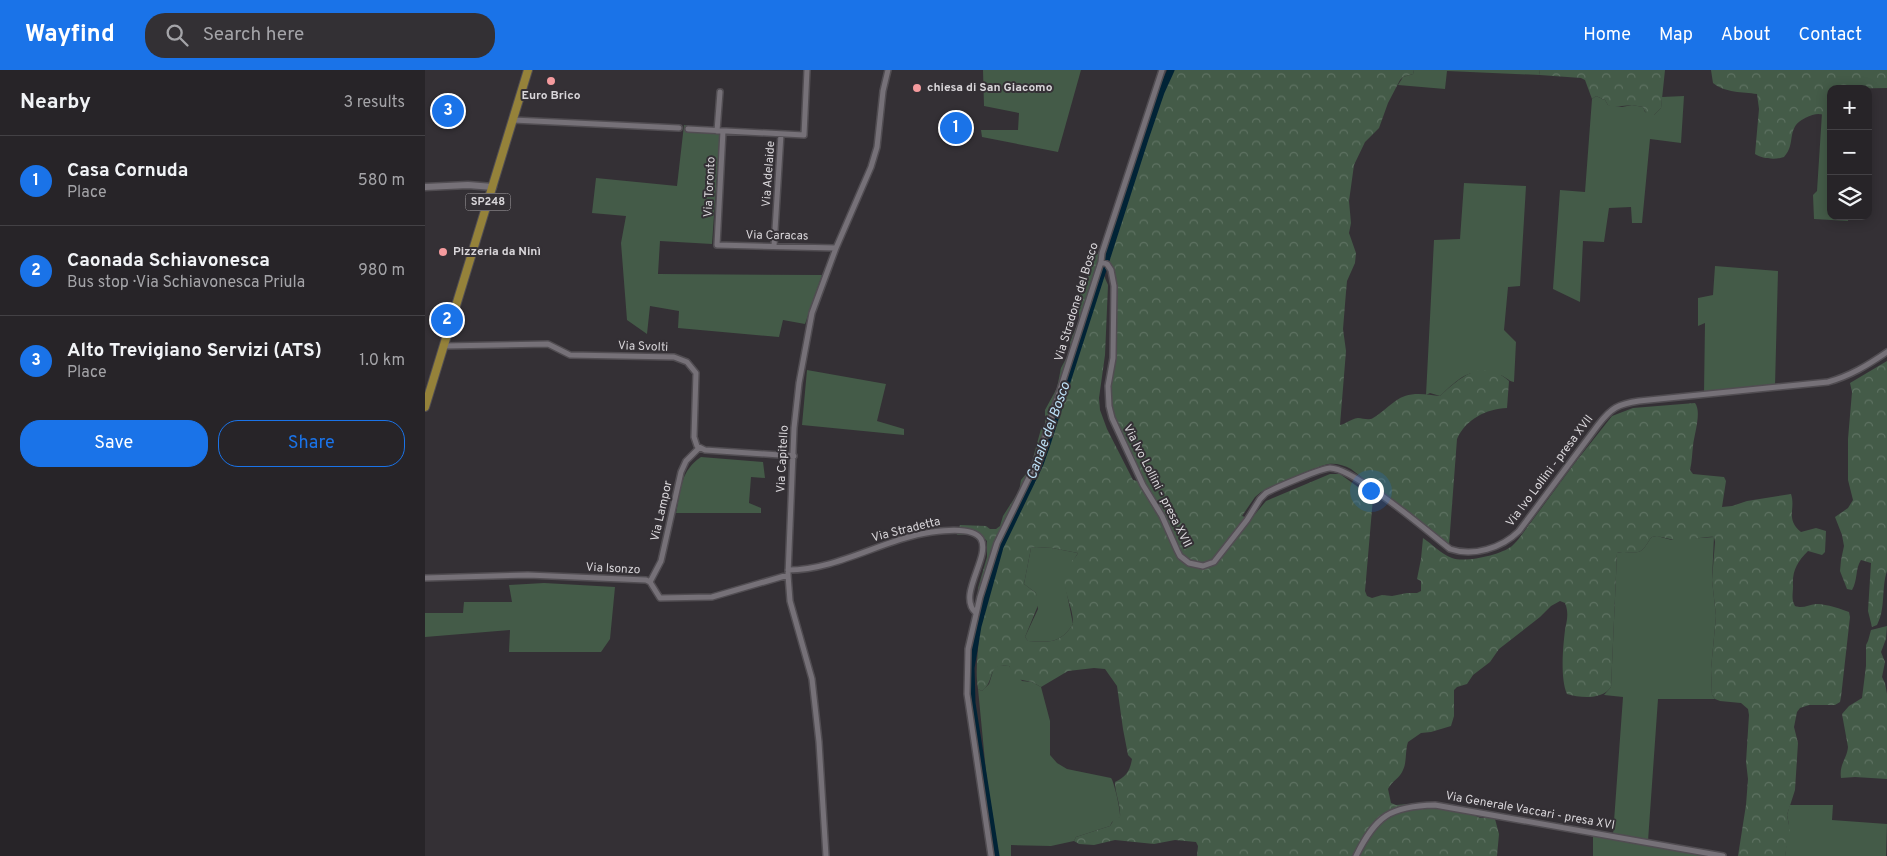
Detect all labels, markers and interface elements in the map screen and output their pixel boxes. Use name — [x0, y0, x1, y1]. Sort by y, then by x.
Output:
search box — [145, 13, 495, 58]
text: Wayfind — [25, 20, 115, 50]
icon: search — [163, 21, 191, 49]
text: Search here — [203, 23, 304, 47]
text: Home — [1583, 24, 1631, 47]
text: Map — [1659, 24, 1693, 47]
text: About — [1721, 24, 1770, 47]
text: Contact — [1798, 24, 1862, 47]
marker: Euro Brico — [545, 75, 557, 87]
place label: chiesa di San Giacomo — [927, 80, 1053, 96]
marker: chiesa di San Giacomo — [911, 82, 923, 94]
map controls — [1827, 85, 1872, 220]
button: + — [1827, 85, 1872, 130]
place label: Euro Brico — [522, 88, 581, 104]
text: Nearby — [20, 89, 91, 116]
pin: 3 — [432, 92, 464, 130]
text: 3 results — [343, 93, 405, 113]
pin: 1 — [940, 109, 972, 147]
button: − — [1827, 130, 1872, 175]
street label: Via Adelaide — [759, 140, 779, 208]
street label: Via Toronto — [700, 156, 720, 218]
text: Casa Cornuda — [67, 159, 188, 183]
text: 1 — [33, 171, 39, 191]
text: 580 m — [358, 171, 405, 191]
button: layers — [1827, 175, 1872, 220]
text: Place — [67, 183, 107, 203]
road number: SP248 — [465, 194, 511, 210]
street label: Via Caracas — [745, 227, 809, 245]
street label: Via Stradone del Bosco — [1051, 240, 1103, 363]
place label: Pizzeria da Ninì — [453, 244, 541, 260]
marker: Pizzeria da Ninì — [437, 246, 449, 258]
text: Caonada Schiavonesca — [67, 249, 270, 273]
text: 2 — [31, 261, 41, 281]
text: 980 m — [358, 261, 405, 281]
text: Bus stop · Via Schiavonesca Priula — [67, 273, 305, 293]
pin: 2 — [431, 301, 463, 339]
street label: Via Svolti — [618, 338, 668, 356]
text: Alto Trevigiano Servizi (ATS) — [67, 339, 322, 363]
text: 3 — [31, 351, 41, 371]
text: 1.0 km — [359, 351, 405, 371]
text: Place — [67, 363, 107, 383]
water label: Canale del Bosco — [1023, 379, 1075, 482]
street label: Via Ivo Lollini - presa XVII — [1503, 412, 1597, 530]
button: Save — [20, 420, 208, 467]
button: Share — [218, 420, 405, 467]
street label: Via Ivo Lollini - presa XVII — [1119, 422, 1195, 550]
street label: Via Capitello — [773, 424, 793, 493]
your location — [1358, 478, 1384, 504]
street label: Via Lampor — [647, 479, 677, 543]
street label: Via Stradetta — [870, 514, 942, 546]
street label: Via Isonzo — [585, 560, 641, 578]
street label: Via Generale Vaccari - presa XVI — [1444, 788, 1616, 834]

